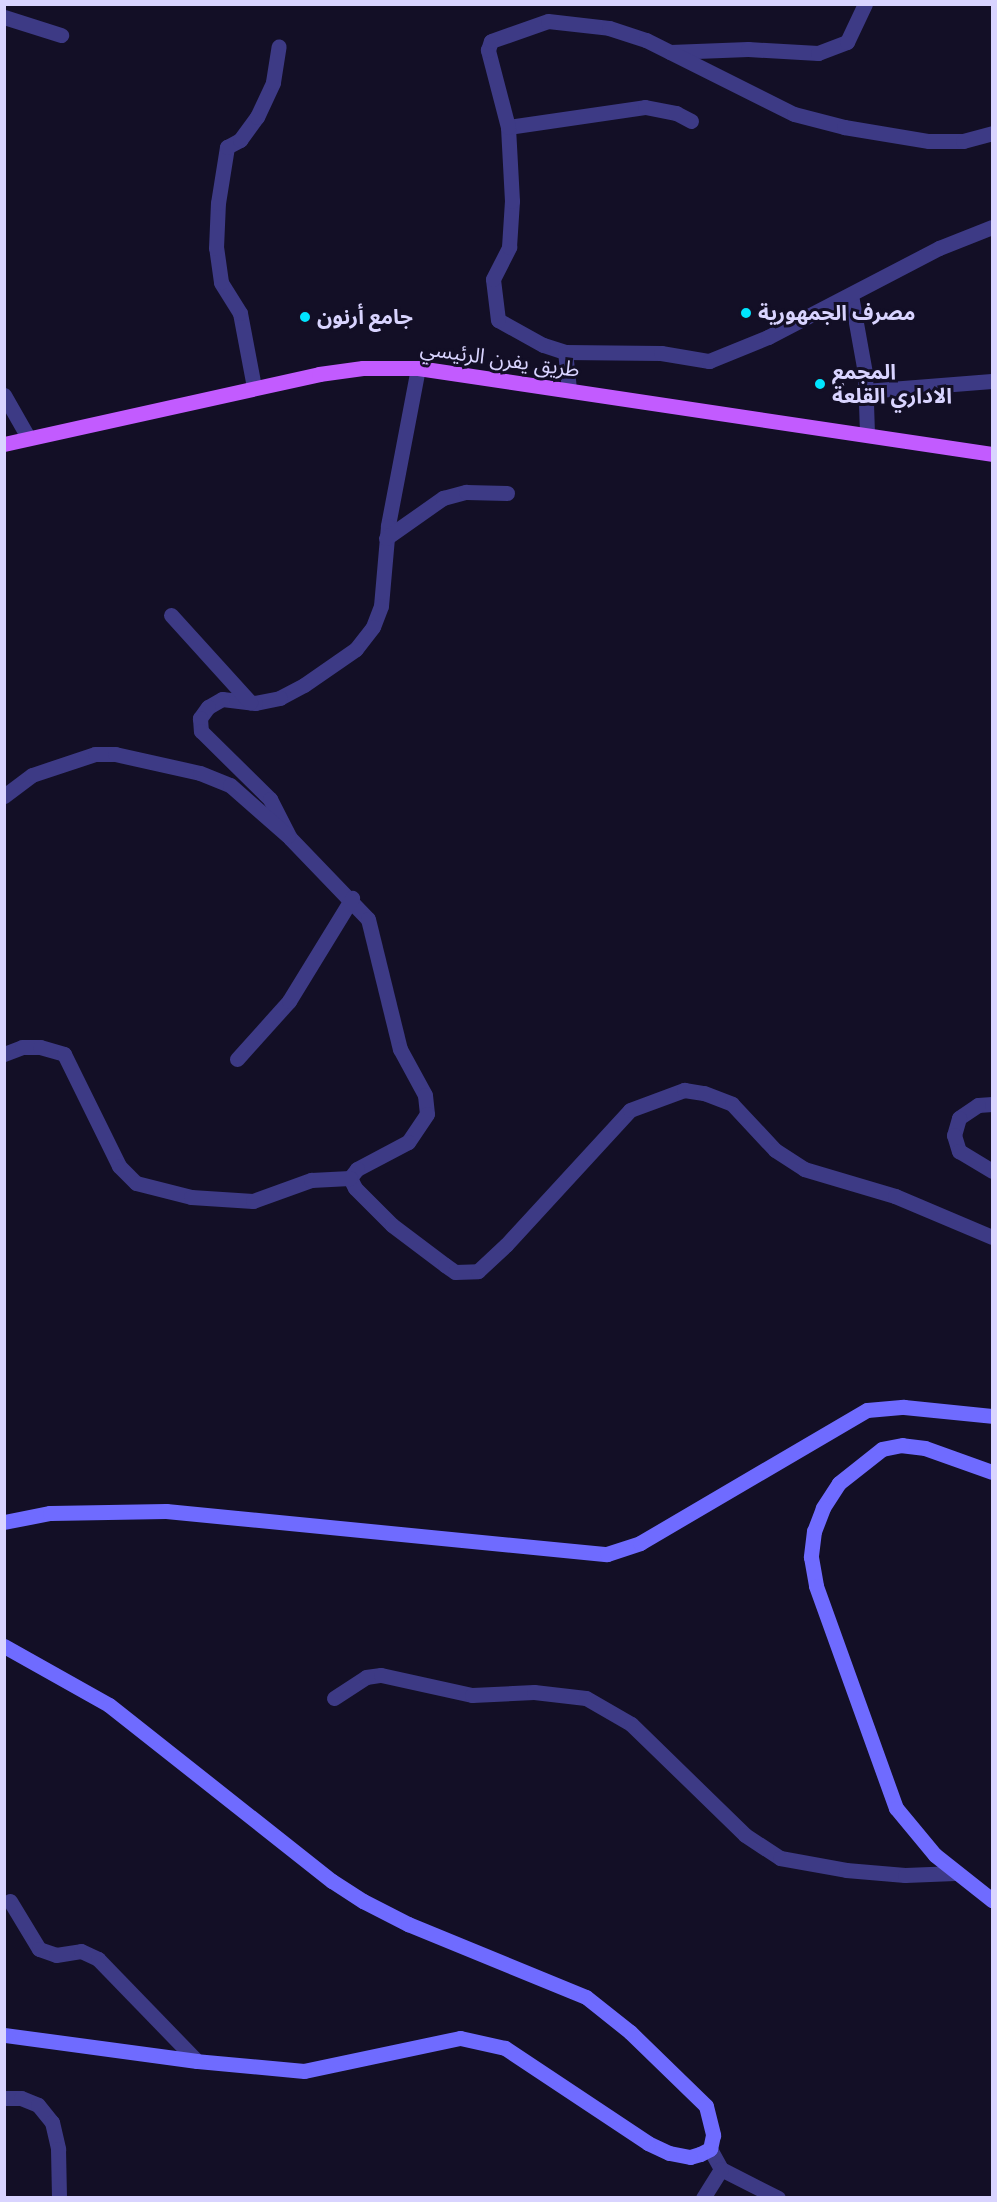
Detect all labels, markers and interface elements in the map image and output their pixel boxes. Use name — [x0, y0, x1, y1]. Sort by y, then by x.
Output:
place label: مصرف الجمهورية — [758, 300, 916, 326]
place label: جامع أرنون — [317, 304, 413, 330]
marker: مصرف الجمهورية — [739, 306, 753, 320]
marker: جامع أرنون — [298, 310, 312, 324]
street label: طريق يفرن الرئيسي — [419, 335, 581, 383]
place label: المجمع الاداري القلعة — [832, 359, 952, 409]
marker: المجمع الاداري القلعة — [813, 377, 827, 391]

